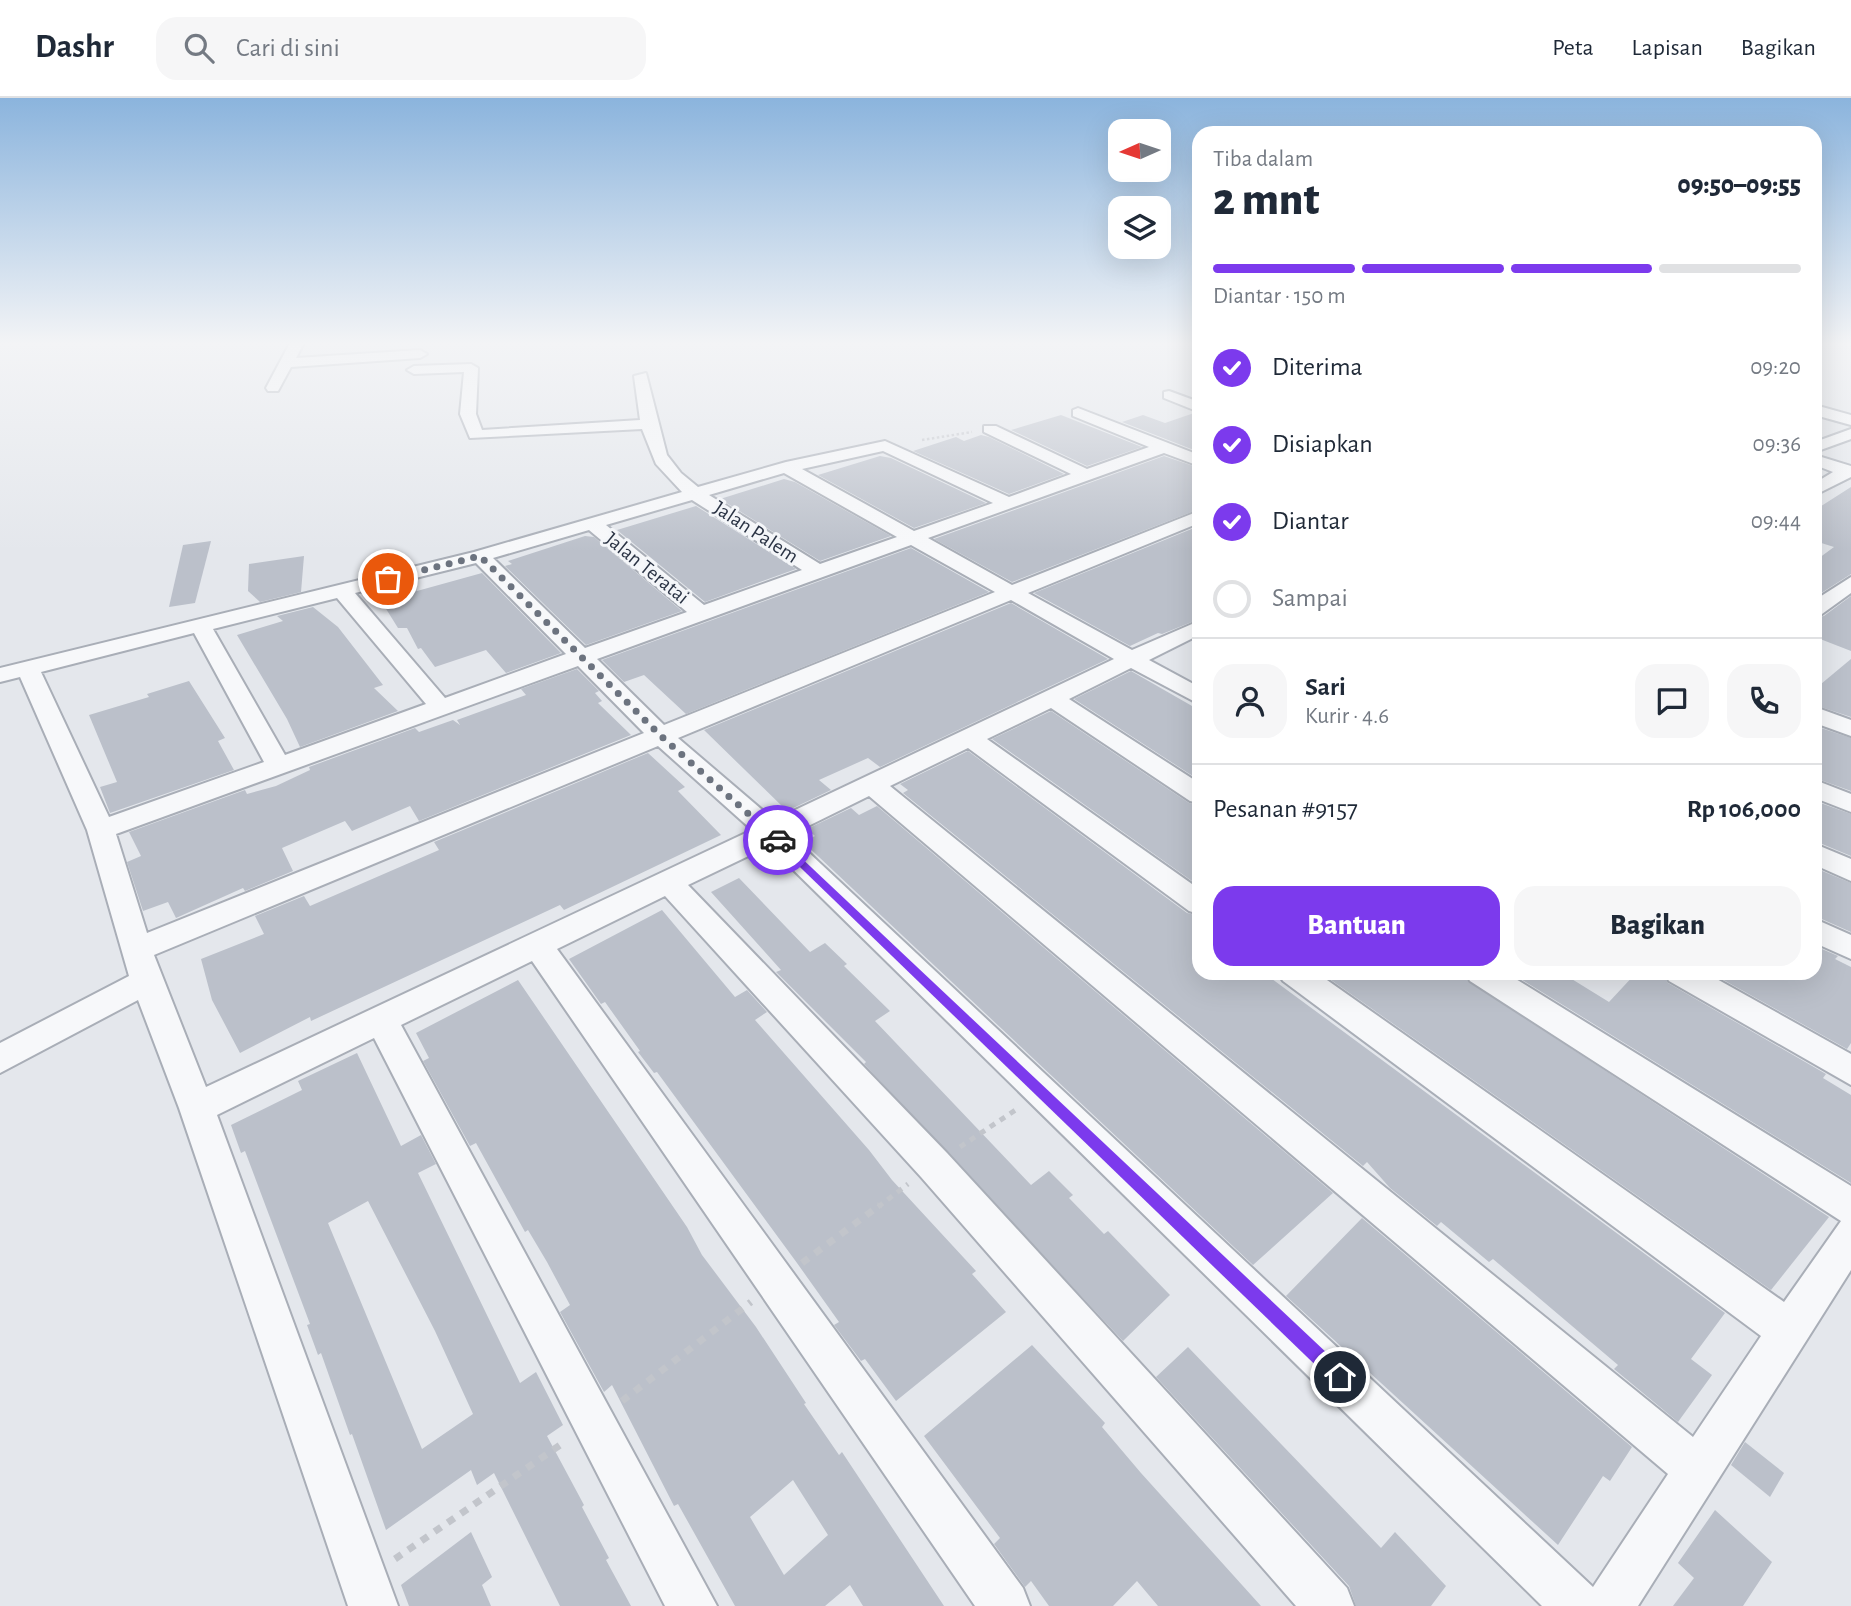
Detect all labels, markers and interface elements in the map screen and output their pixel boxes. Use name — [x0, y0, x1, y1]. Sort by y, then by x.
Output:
search box — [156, 17, 646, 80]
icon: search — [180, 29, 218, 67]
text: Dashr — [35, 31, 114, 64]
text: Cari di sini — [236, 35, 340, 61]
text: Peta — [1552, 36, 1594, 60]
text: Lapisan — [1632, 36, 1703, 60]
text: Bagikan — [1741, 36, 1816, 60]
north arrow — [1108, 119, 1171, 182]
map controls — [1108, 119, 1171, 259]
text: Tiba dalam — [1213, 148, 1313, 171]
text: 09:50–09:55 — [1677, 172, 1801, 198]
text: 2 mnt — [1213, 177, 1319, 223]
button: layers — [1108, 196, 1171, 259]
text: Diantar · 150 m — [1213, 285, 1346, 308]
icon: check — [1213, 349, 1251, 387]
text: Diterima — [1272, 354, 1363, 380]
text: 09:20 — [1750, 356, 1801, 379]
icon: check — [1213, 426, 1251, 464]
text: Disiapkan — [1272, 431, 1373, 457]
text: 09:36 — [1752, 433, 1801, 456]
street label: Jalan Palem — [710, 497, 802, 567]
icon: check — [1213, 503, 1251, 541]
text: Diantar — [1272, 508, 1349, 534]
text: 09:44 — [1751, 510, 1801, 533]
street label: Jalan Teratai — [601, 528, 693, 608]
pin — [358, 549, 418, 609]
icon: bag — [369, 560, 407, 598]
text: Sampai — [1272, 585, 1348, 611]
button: person — [1213, 664, 1287, 738]
button: chat — [1635, 664, 1709, 738]
button: phone — [1727, 664, 1801, 738]
text: Sari — [1305, 674, 1346, 700]
text: Kurir · 4.6 — [1305, 705, 1389, 728]
text: Pesanan #9157 — [1213, 796, 1358, 822]
text: Rp 106,000 — [1687, 796, 1801, 822]
courier — [743, 805, 813, 875]
icon: car — [759, 821, 797, 859]
button: Bantuan — [1213, 886, 1500, 966]
button: Bagikan — [1514, 886, 1801, 966]
pin — [1310, 1347, 1370, 1407]
icon: home — [1321, 1358, 1359, 1396]

